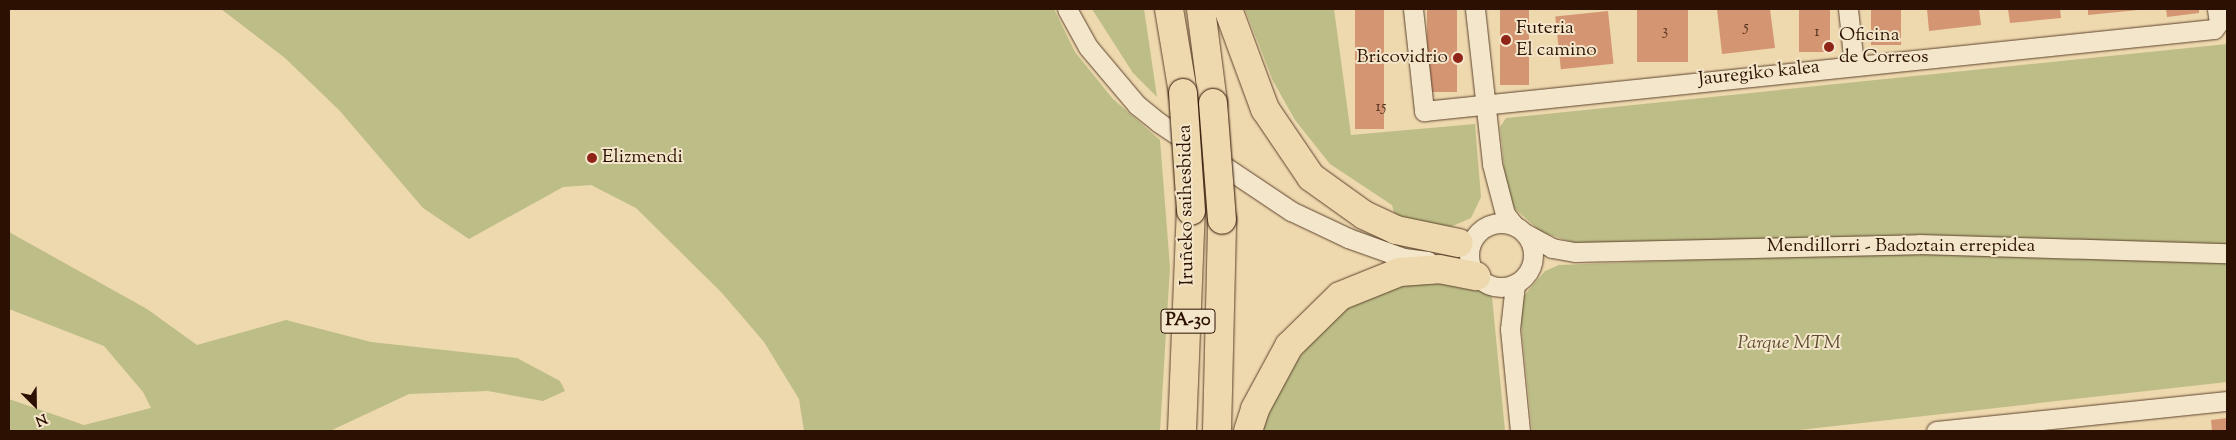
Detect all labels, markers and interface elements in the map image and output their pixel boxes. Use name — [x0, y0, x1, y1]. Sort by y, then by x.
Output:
place label: Futeria El camino — [1516, 18, 1597, 62]
house number: 5 — [1743, 18, 1749, 38]
house number: 3 — [1662, 22, 1668, 42]
house number: 1 — [1814, 23, 1820, 43]
place label: Oficina de Correos — [1839, 25, 1929, 69]
marker: Futeria El camino — [1500, 34, 1512, 46]
marker: Oficina de Correos — [1823, 41, 1835, 53]
place label: Bricovidrio — [1357, 47, 1448, 69]
marker: Bricovidrio — [1452, 52, 1464, 64]
street label: Jauregiko kalea — [1697, 56, 1821, 92]
house number: 15 — [1376, 98, 1386, 118]
street label: Iruñeko saihesbidea — [1174, 124, 1200, 286]
place label: Elizmendi — [602, 147, 683, 169]
marker: Elizmendi — [586, 152, 598, 164]
street label: Mendillorri - Badoztain errepidea — [1767, 236, 2035, 258]
road number: PA-30 — [1160, 306, 1216, 336]
park label: Parque MTM — [1738, 333, 1840, 355]
north arrow — [10, 380, 60, 430]
text: N — [32, 407, 50, 430]

